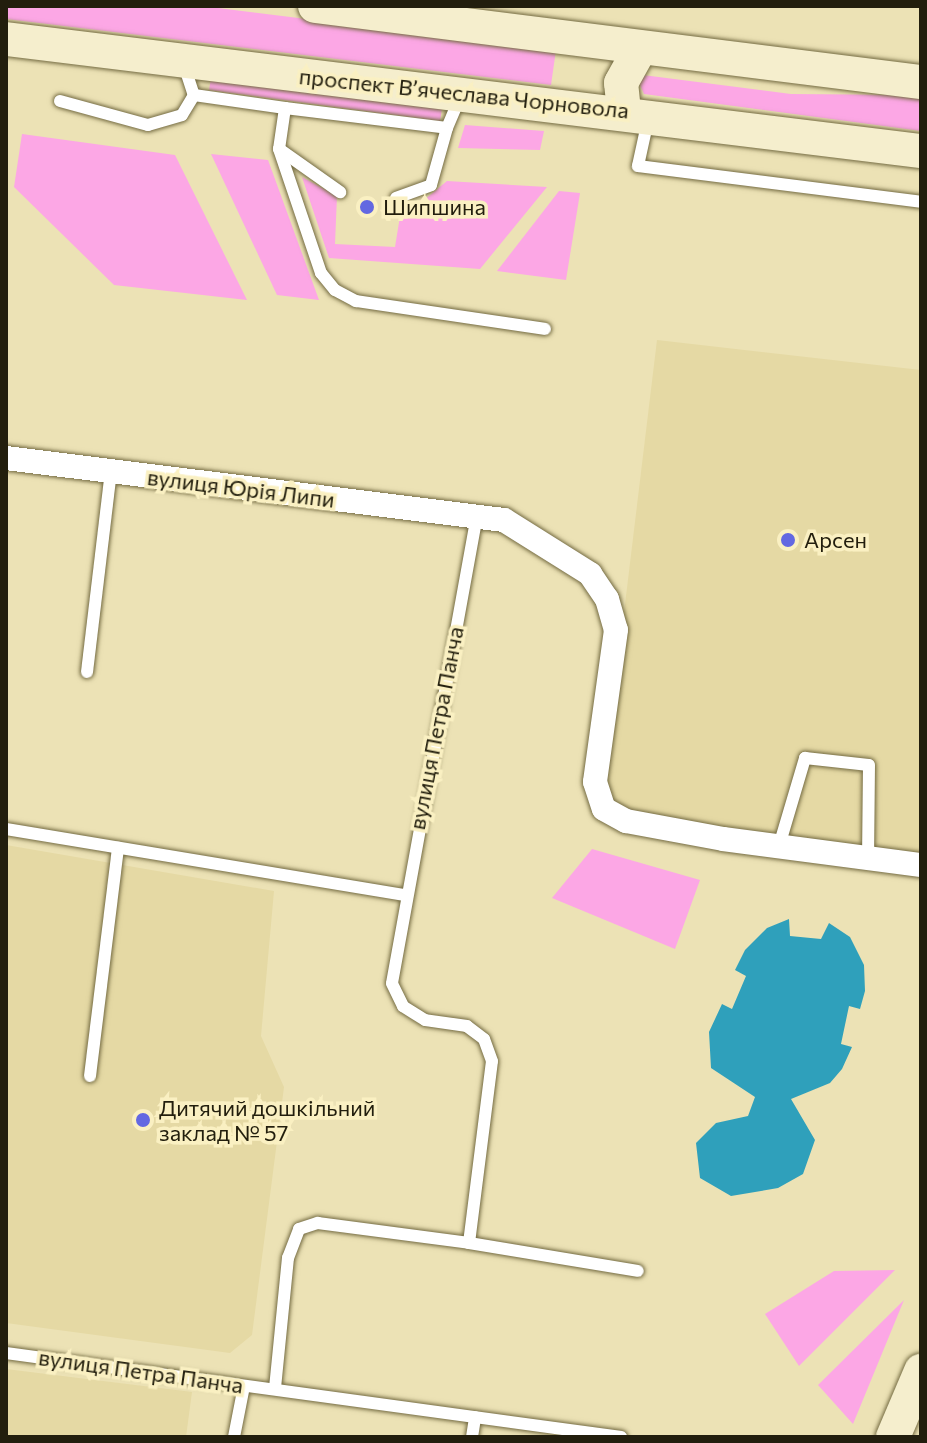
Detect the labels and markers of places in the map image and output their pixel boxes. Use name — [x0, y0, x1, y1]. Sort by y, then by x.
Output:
place label: Шипшина — [383, 194, 486, 220]
marker: Шипшина — [358, 198, 376, 216]
place label: Арсен — [804, 527, 867, 553]
marker: Арсен — [779, 531, 797, 549]
place label: Дитячий дошкільний заклад № 57 — [159, 1094, 375, 1146]
marker: Дитячий дошкільний заклад № 57 — [134, 1111, 152, 1129]

